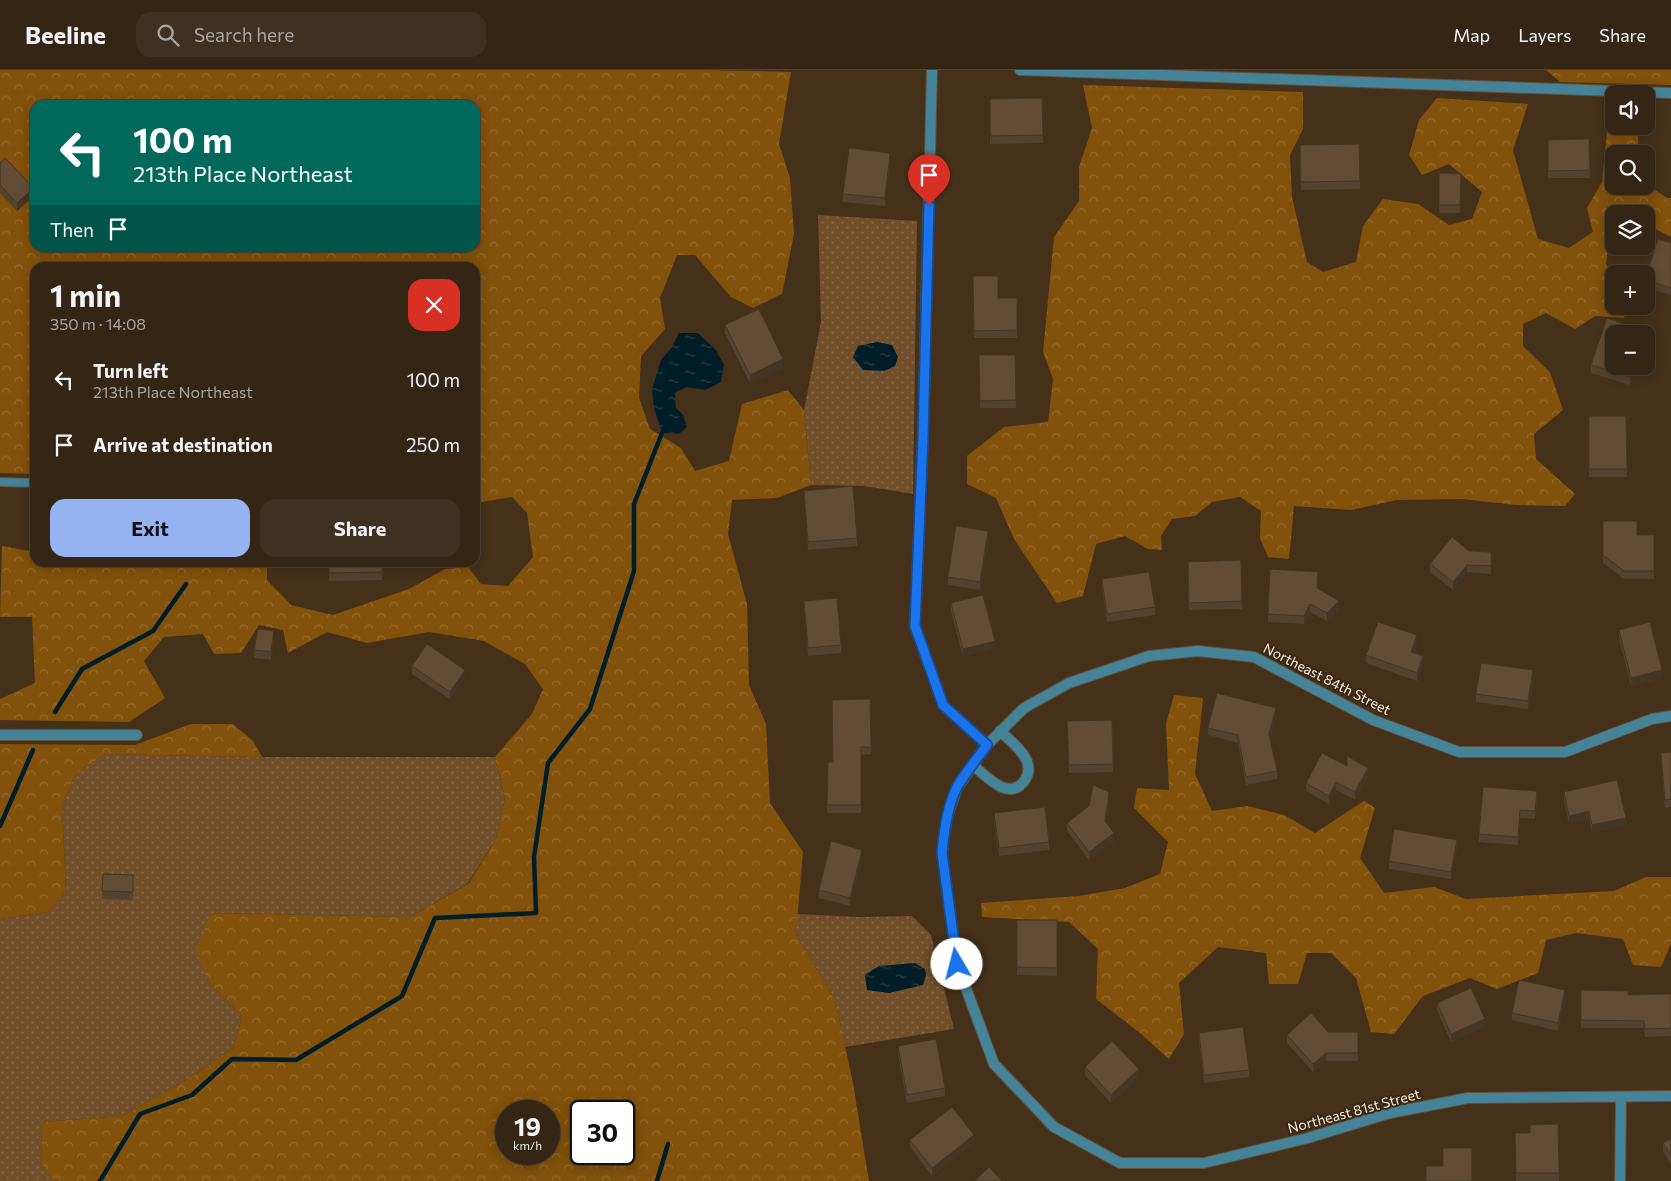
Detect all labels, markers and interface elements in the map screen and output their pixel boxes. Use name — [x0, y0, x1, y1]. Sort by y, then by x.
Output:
search box — [136, 12, 486, 57]
text: Beeline — [25, 20, 106, 49]
icon: search — [154, 21, 182, 49]
text: Search here — [194, 23, 294, 46]
text: Map — [1453, 24, 1490, 46]
text: Layers — [1518, 24, 1571, 46]
text: Share — [1599, 24, 1646, 46]
map controls — [1605, 85, 1655, 375]
button: sound — [1605, 85, 1655, 135]
text: 100 m — [133, 117, 233, 160]
icon: left — [50, 120, 115, 185]
button: search — [1605, 145, 1655, 195]
pin — [908, 154, 950, 205]
text: 213th Place Northeast — [133, 160, 353, 187]
icon: arrive — [915, 161, 943, 189]
button: layers — [1605, 205, 1655, 255]
icon: arrive — [104, 215, 132, 243]
text: Then — [50, 218, 94, 241]
button: + — [1605, 265, 1655, 315]
text: 1 min — [50, 276, 121, 313]
button: close — [408, 279, 460, 331]
text: 350 m · 14:08 — [50, 314, 146, 333]
button: − — [1605, 325, 1655, 375]
text: Turn left — [93, 359, 168, 382]
icon: left — [50, 366, 78, 394]
text: 100 m — [407, 368, 460, 391]
text: 213th Place Northeast — [93, 382, 253, 401]
icon: arrive — [50, 431, 78, 459]
text: Arrive at destination — [93, 433, 273, 456]
text: 250 m — [406, 433, 460, 456]
button: Exit — [50, 499, 250, 557]
button: Share — [260, 499, 460, 557]
street label: Northeast 84th Street — [1261, 639, 1394, 718]
position arrow — [930, 937, 982, 989]
street label: Northeast 81st Street — [1286, 1085, 1422, 1136]
speed limit sign: 30 — [570, 1100, 635, 1165]
text: 19 — [514, 1111, 541, 1141]
text: km/h — [513, 1138, 542, 1152]

